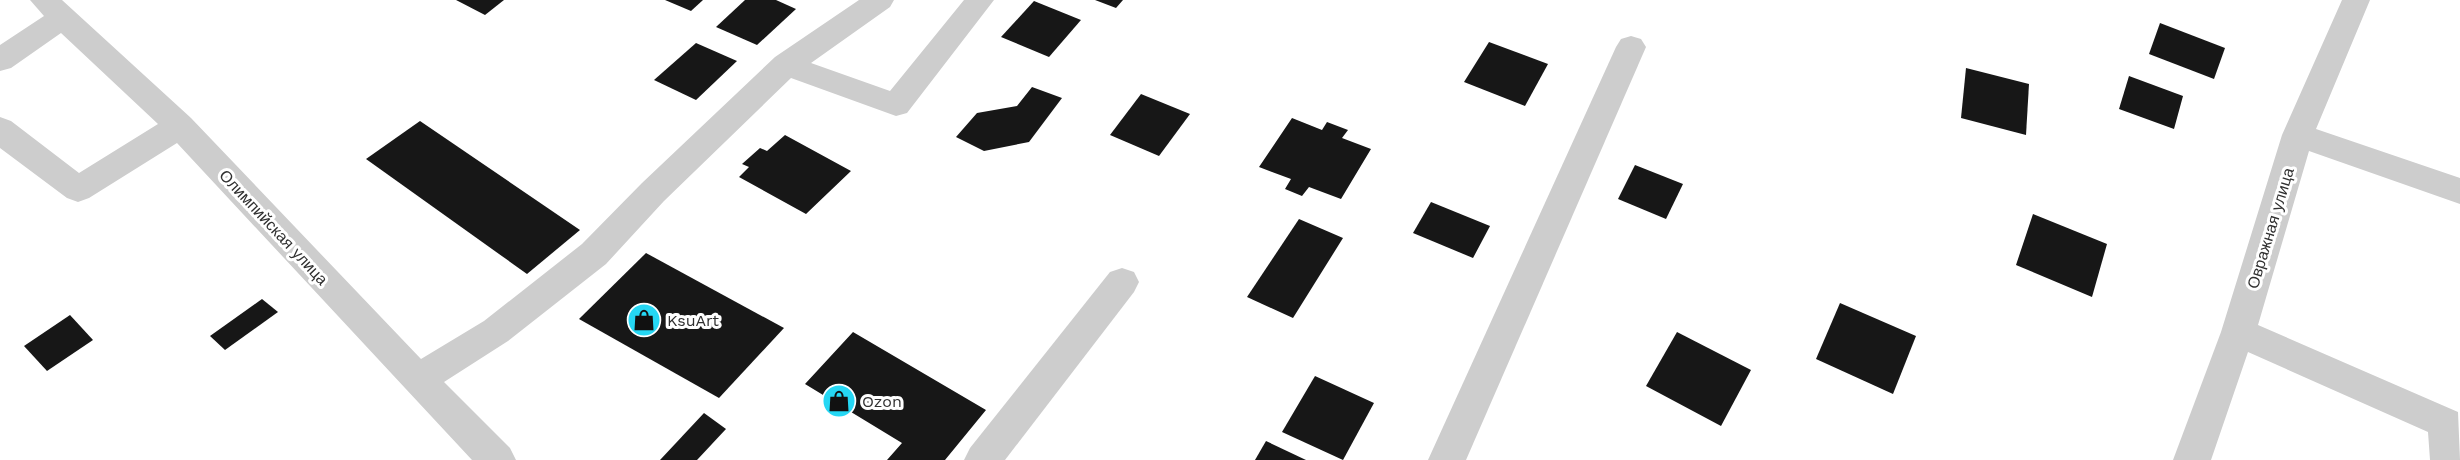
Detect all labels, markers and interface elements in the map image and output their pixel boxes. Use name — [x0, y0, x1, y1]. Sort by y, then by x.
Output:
street label: Овражная улица — [2243, 165, 2298, 291]
street label: Олимпийская улица — [215, 166, 332, 289]
shop icon: KsuArt — [626, 302, 662, 338]
place label: KsuArt — [667, 311, 719, 330]
shop icon: Ozon — [821, 383, 857, 419]
place label: Ozon — [862, 392, 902, 411]

